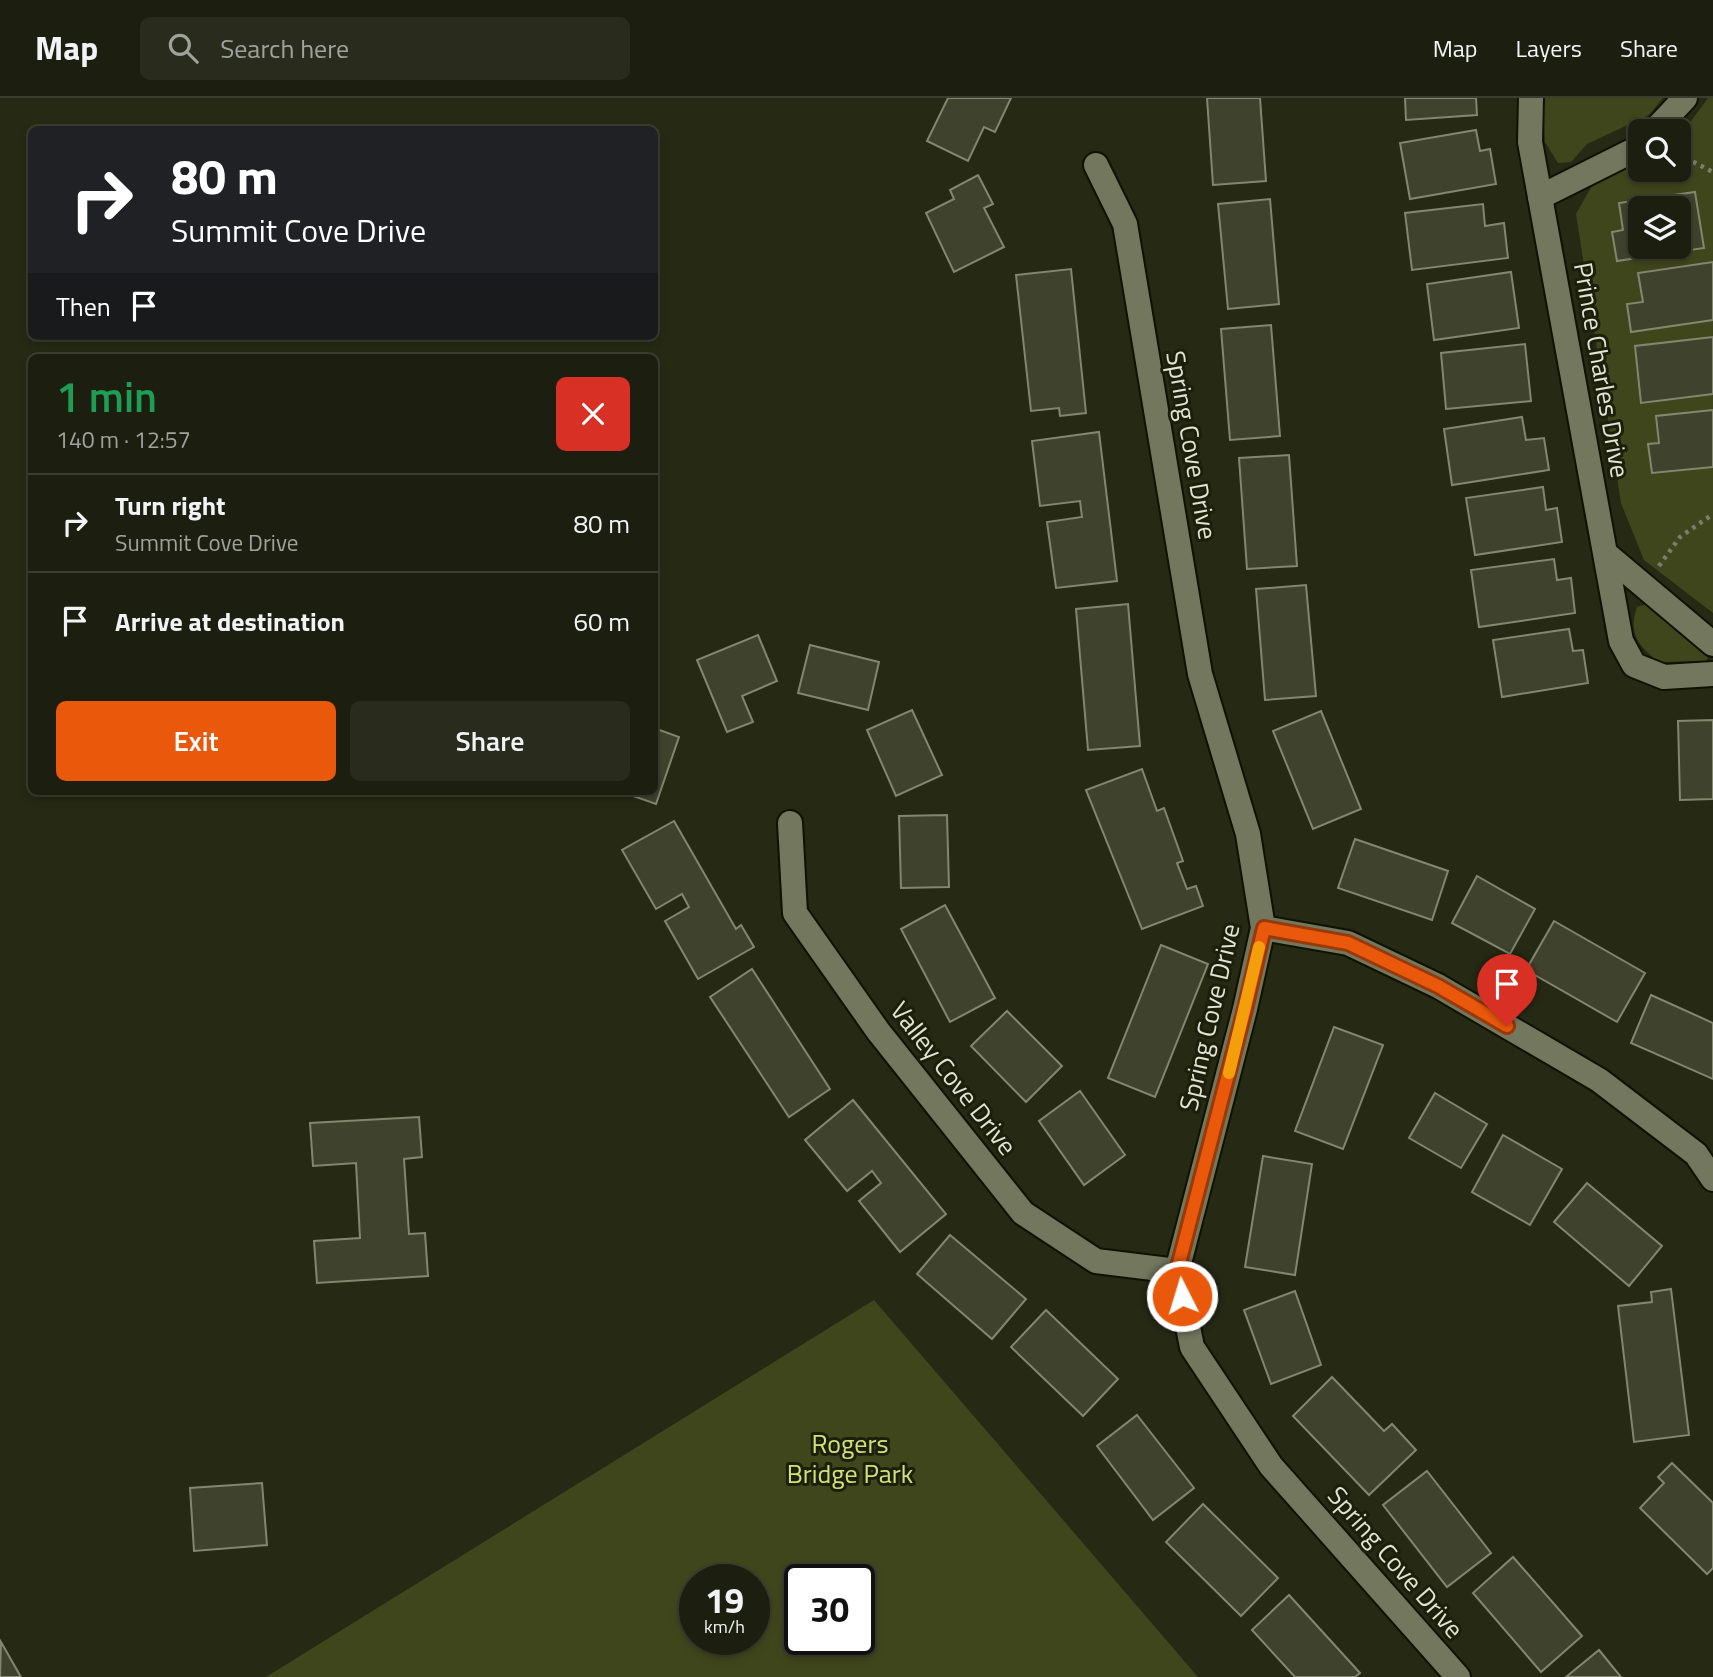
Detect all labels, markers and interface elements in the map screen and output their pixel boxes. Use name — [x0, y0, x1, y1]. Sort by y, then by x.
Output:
search box — [140, 17, 630, 80]
text: Map — [35, 23, 98, 73]
icon: search — [164, 29, 202, 67]
text: Search here — [220, 29, 349, 68]
text: Map — [1433, 30, 1478, 66]
text: Layers — [1516, 30, 1582, 66]
text: Share — [1620, 30, 1678, 66]
map controls — [1628, 119, 1691, 259]
button: search — [1628, 119, 1691, 182]
text: 80 m — [171, 138, 278, 213]
icon: right — [56, 154, 147, 245]
button: layers — [1628, 196, 1691, 259]
text: Summit Cove Drive — [171, 206, 426, 254]
street label: Prince Charles Drive — [1564, 259, 1640, 481]
text: Then — [56, 287, 111, 326]
icon: arrive — [125, 287, 163, 325]
street label: Spring Cove Drive — [1156, 348, 1228, 542]
text: 1 min — [56, 364, 157, 428]
button: close — [556, 377, 630, 451]
text: 140 m · 12:57 — [56, 422, 191, 457]
text: Turn right — [115, 486, 226, 525]
icon: right — [56, 504, 94, 542]
text: 80 m — [573, 504, 630, 543]
text: Summit Cove Drive — [115, 525, 298, 560]
icon: arrive — [56, 602, 94, 640]
text: Arrive at destination — [115, 602, 345, 641]
text: 60 m — [573, 602, 630, 641]
button: Exit — [56, 701, 336, 781]
button: Share — [350, 701, 630, 781]
street label: Spring Cove Drive — [1169, 920, 1249, 1114]
pin — [1477, 954, 1537, 1026]
icon: arrive — [1488, 965, 1526, 1003]
street label: Valley Cove Drive — [881, 993, 1027, 1163]
position arrow — [1145, 1259, 1219, 1333]
park label: Rogers Bridge Park — [787, 1424, 913, 1493]
street label: Spring Cove Drive — [1319, 1477, 1473, 1647]
speed limit sign: 30 — [784, 1564, 875, 1655]
text: 19 — [705, 1573, 744, 1627]
text: km/h — [704, 1613, 745, 1640]

